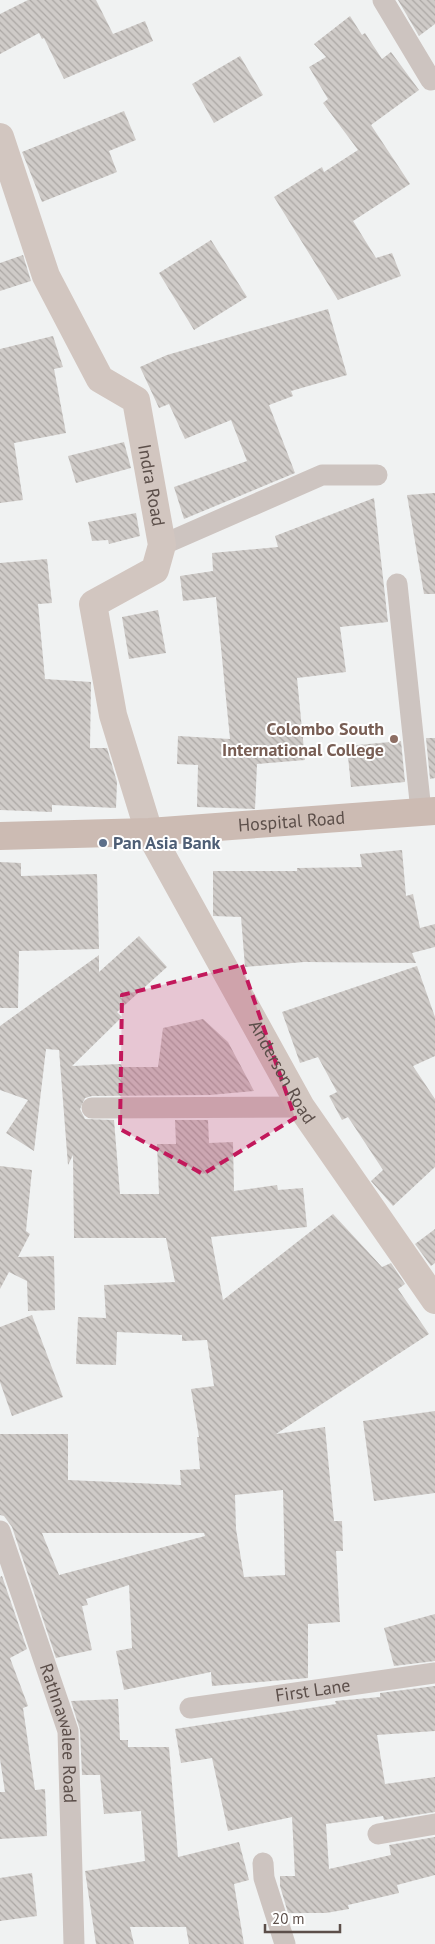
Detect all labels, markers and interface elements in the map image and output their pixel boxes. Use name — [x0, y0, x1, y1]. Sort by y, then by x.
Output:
street label: Indra Road — [133, 442, 170, 528]
place label: Colombo South International College — [222, 717, 384, 761]
marker: Colombo South International College — [388, 733, 400, 745]
street label: Hospital Road — [237, 806, 346, 836]
place label: Pan Asia Bank — [113, 831, 221, 854]
marker: Pan Asia Bank — [97, 837, 109, 849]
street label: Anderson Road — [244, 1016, 321, 1128]
street label: Rathnawalee Road — [35, 1660, 82, 1803]
street label: First Lane — [274, 1673, 352, 1707]
scale bar — [265, 1902, 340, 1934]
text: 20 m — [272, 1909, 305, 1928]

